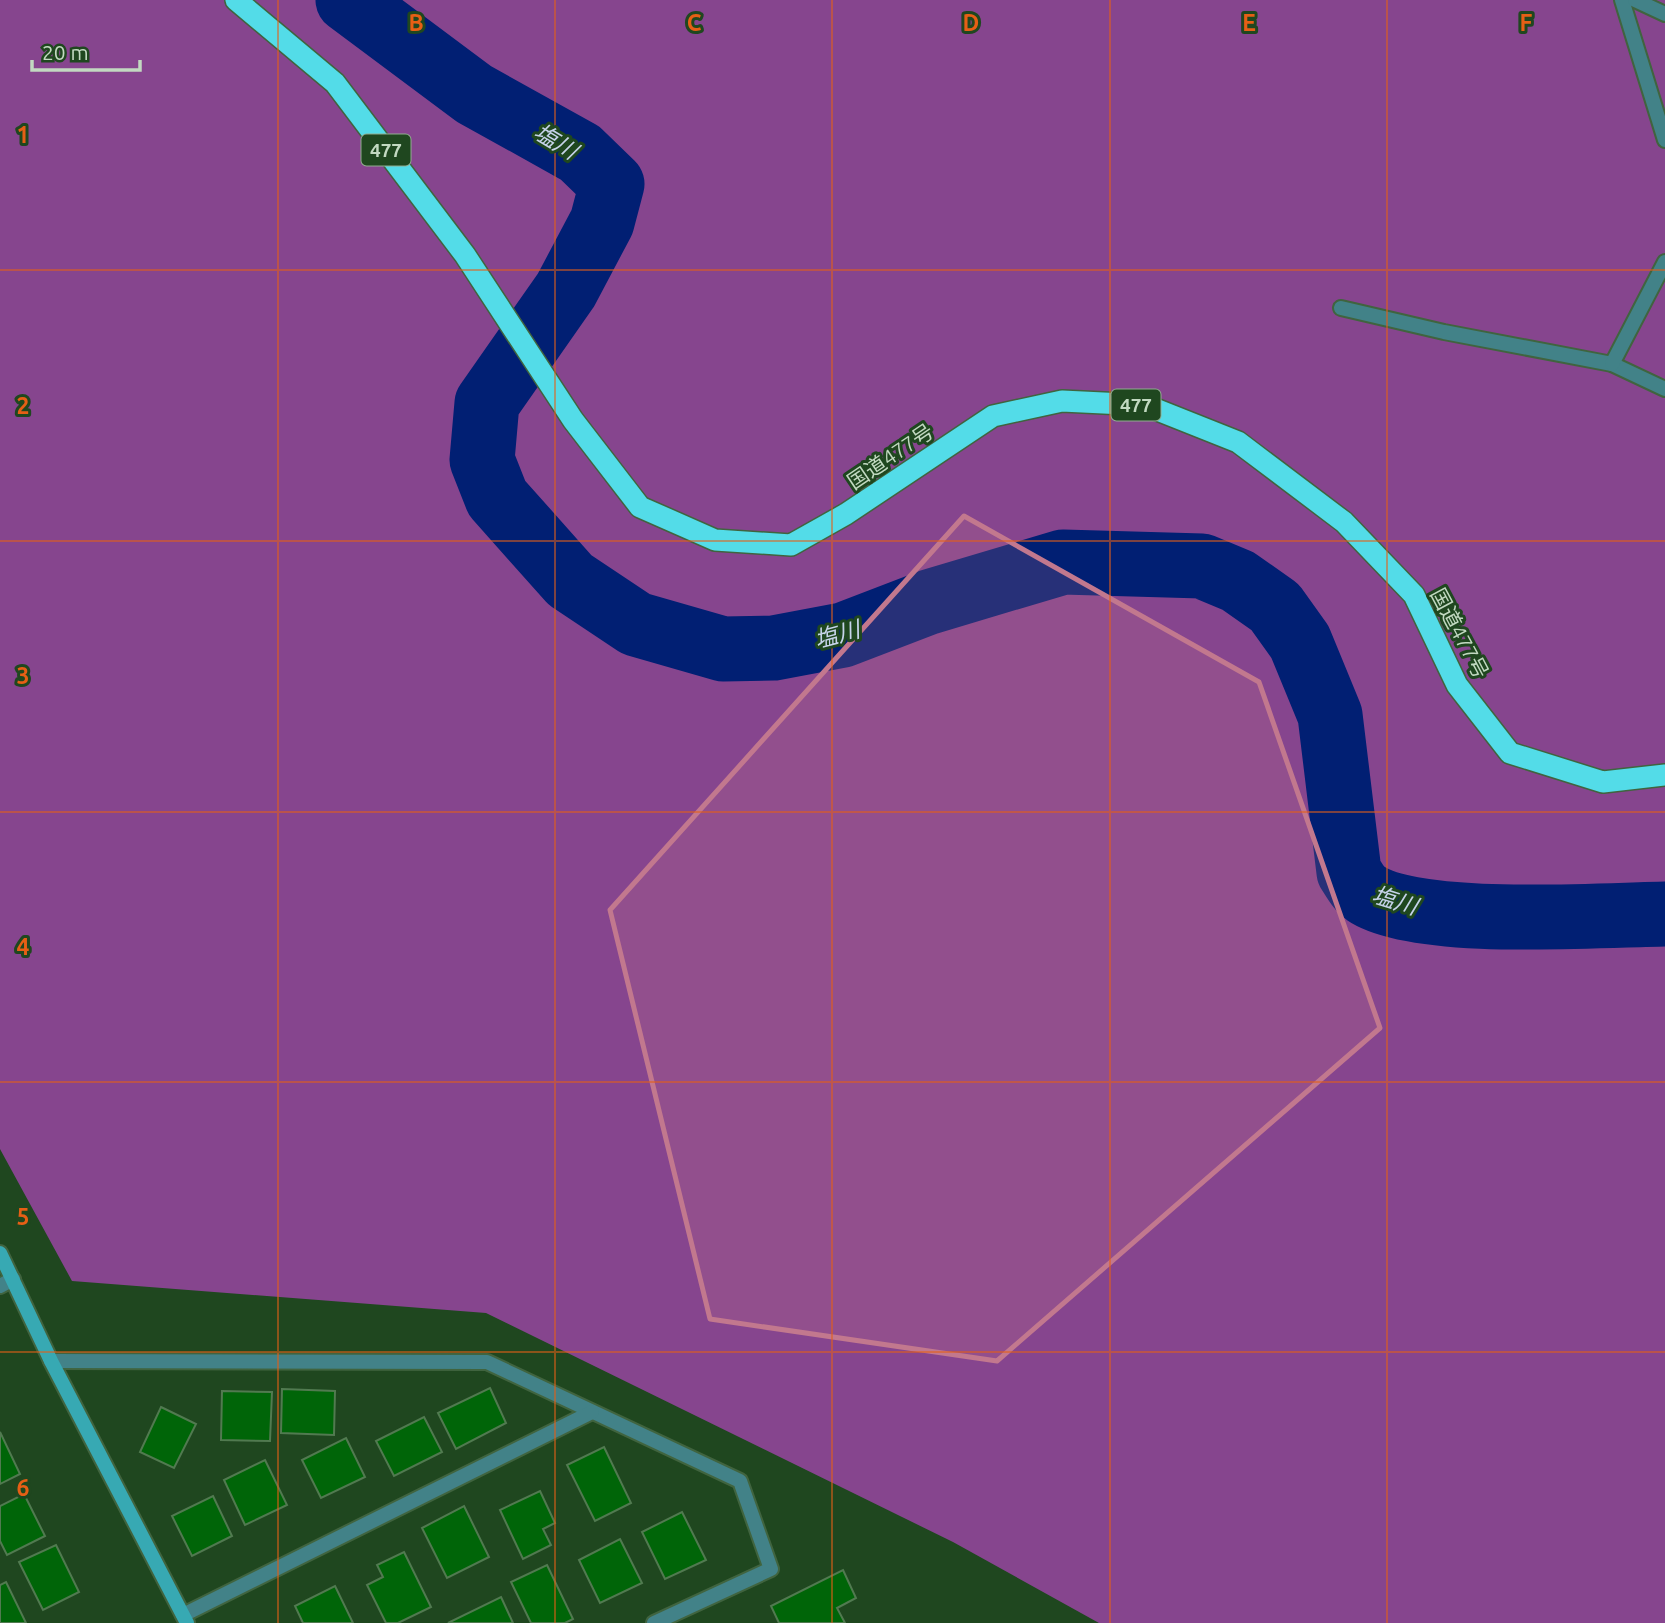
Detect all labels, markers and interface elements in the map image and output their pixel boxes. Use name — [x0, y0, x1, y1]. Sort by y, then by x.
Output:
text: B — [408, 10, 424, 35]
text: C — [687, 10, 702, 35]
text: D — [963, 10, 979, 35]
text: E — [1242, 10, 1256, 35]
text: F — [1520, 10, 1533, 35]
scale bar — [32, 28, 140, 72]
text: 20 m — [42, 40, 89, 64]
water label: 塩川 — [530, 118, 585, 165]
text: 1 — [17, 122, 29, 147]
road number: 477 — [362, 134, 410, 166]
road number: 477 — [1112, 390, 1160, 420]
text: 2 — [17, 393, 29, 418]
street label: 国道477号 — [842, 418, 938, 494]
street label: 国道477号 — [1426, 584, 1494, 682]
water label: 塩川 — [812, 615, 865, 652]
text: 3 — [17, 663, 29, 688]
water label: 塩川 — [1369, 881, 1424, 920]
text: 4 — [17, 934, 30, 959]
text: 5 — [17, 1204, 29, 1229]
text: 6 — [17, 1475, 30, 1500]

